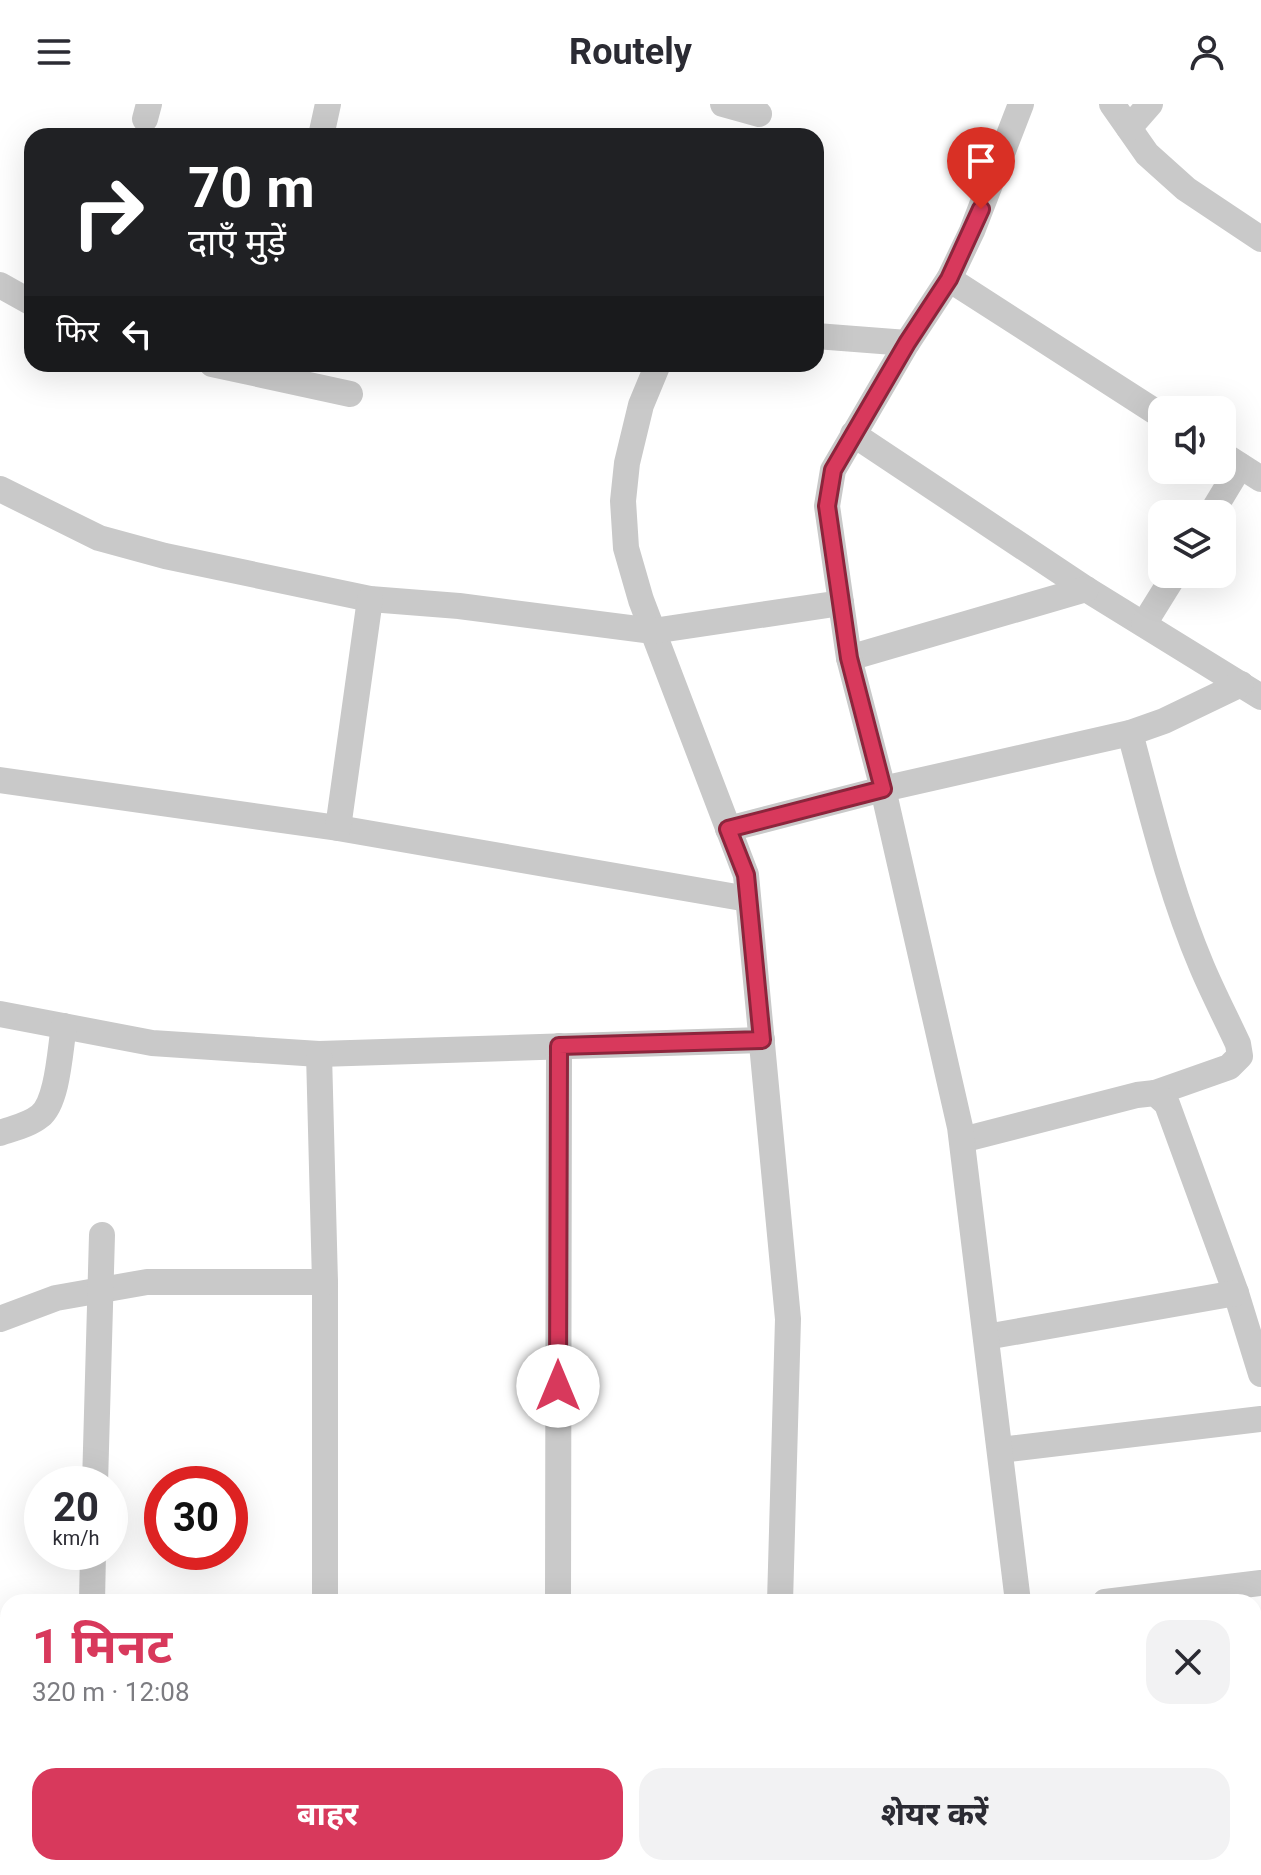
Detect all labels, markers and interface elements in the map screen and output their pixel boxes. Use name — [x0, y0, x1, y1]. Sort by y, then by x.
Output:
icon: menu — [32, 30, 76, 74]
icon: person — [1185, 30, 1229, 74]
text: Routely — [569, 31, 692, 73]
pin — [947, 127, 1015, 209]
icon: arrive — [959, 139, 1003, 183]
text: 70 m — [188, 155, 315, 221]
icon: right — [56, 160, 160, 264]
text: दाएँ मुड़ें — [188, 222, 286, 264]
icon: left — [115, 312, 159, 356]
text: फिर — [56, 314, 99, 349]
map controls — [1148, 396, 1236, 588]
button: sound — [1148, 396, 1236, 484]
button: layers — [1148, 500, 1236, 588]
position arrow — [516, 1344, 600, 1428]
speed limit sign: 30 — [144, 1466, 248, 1570]
text: 20 — [53, 1484, 99, 1531]
text: km/h — [53, 1526, 99, 1550]
text: 1 मिनट — [32, 1618, 172, 1675]
button: close — [1146, 1620, 1230, 1704]
text: 320 m · 12:08 — [32, 1677, 190, 1707]
button: बाहर — [32, 1768, 623, 1860]
button: शेयर करें — [639, 1768, 1230, 1860]

